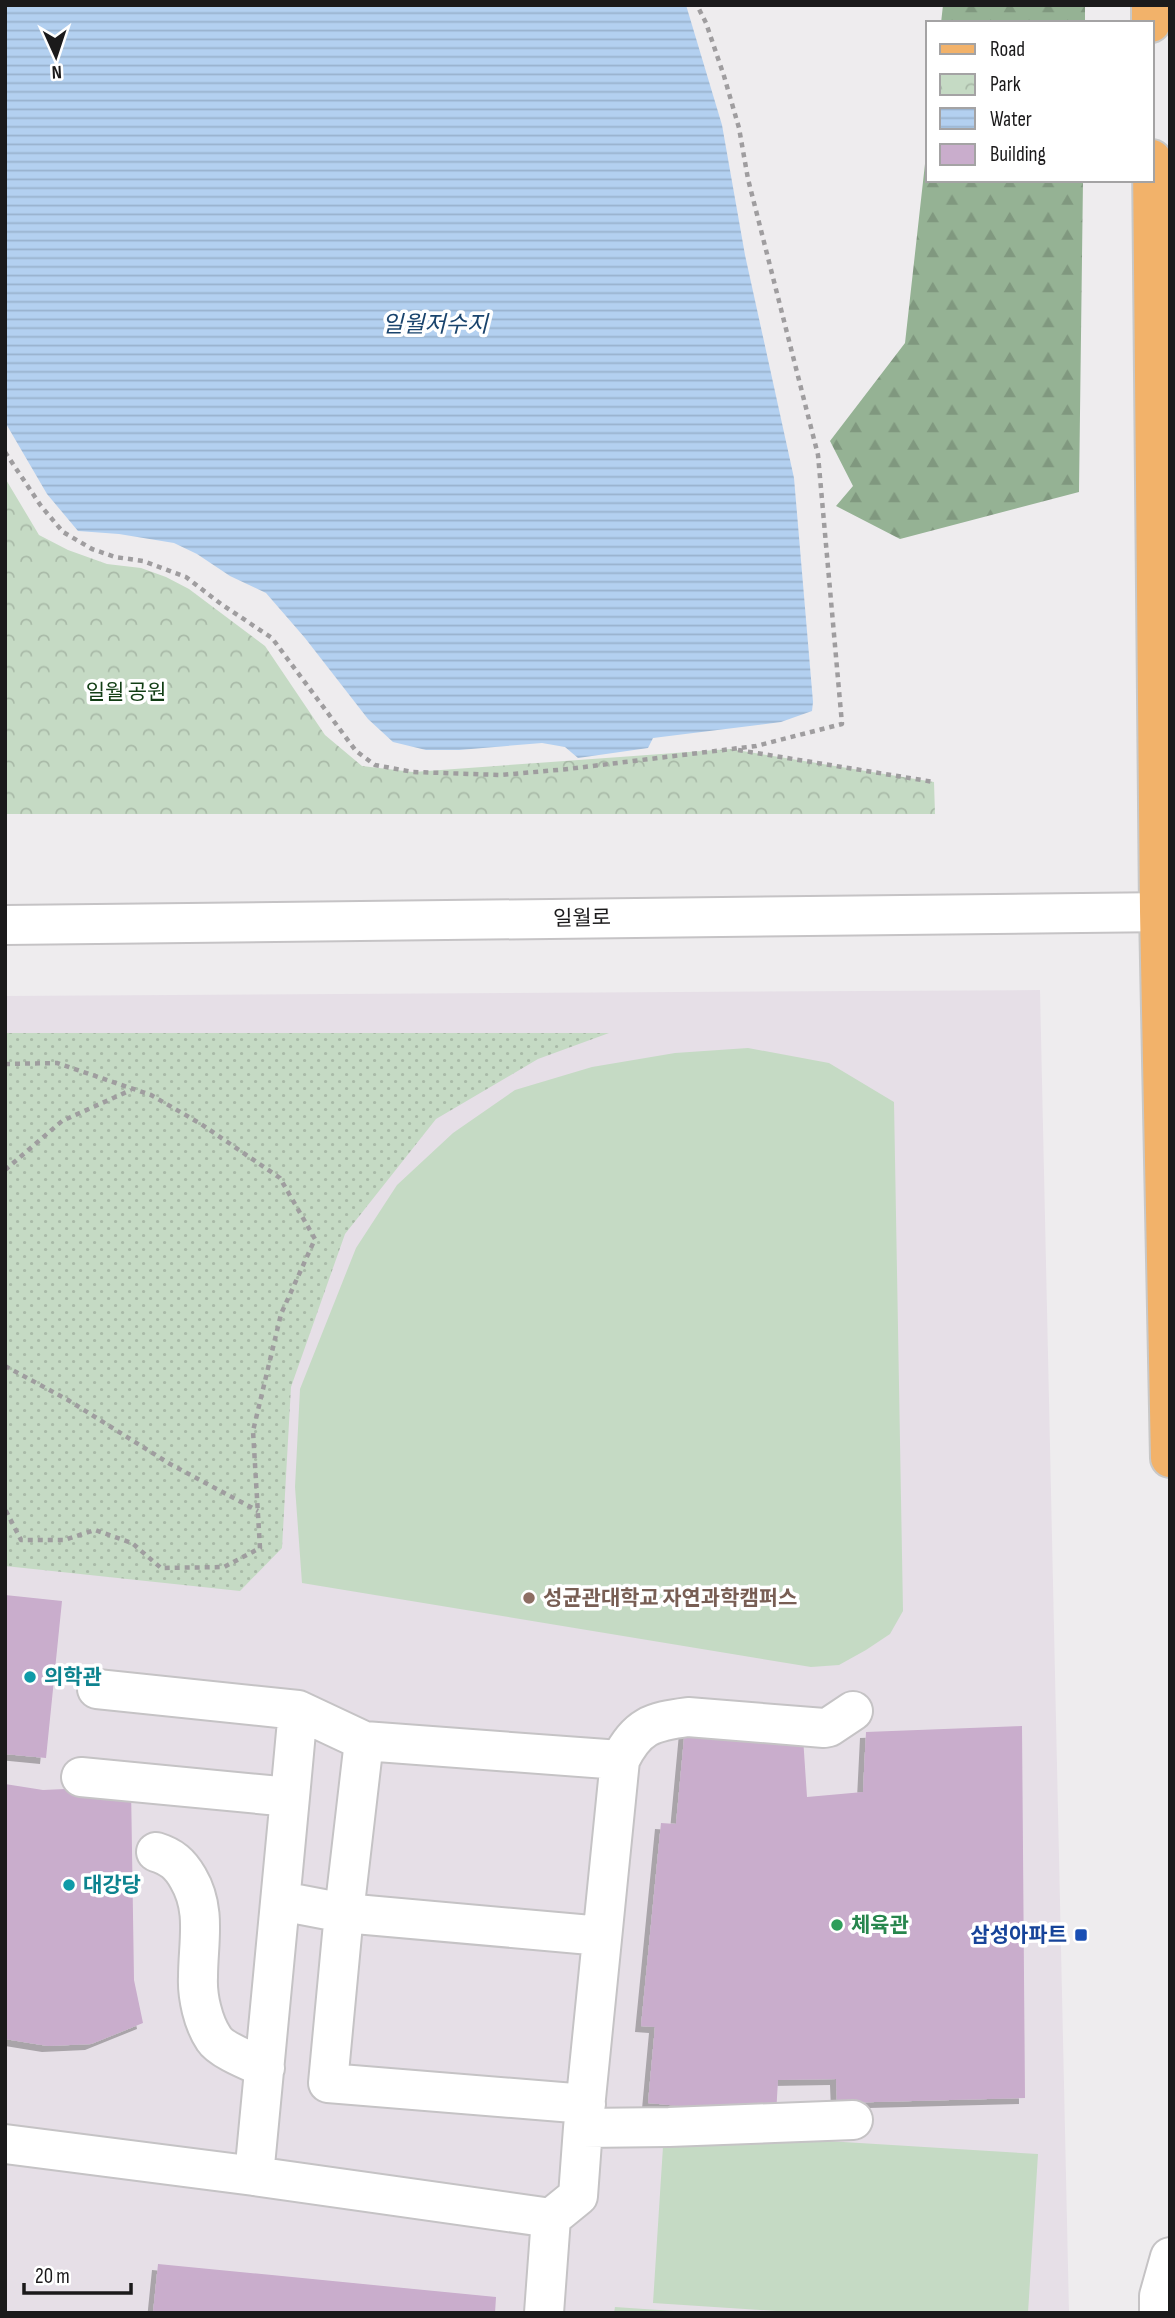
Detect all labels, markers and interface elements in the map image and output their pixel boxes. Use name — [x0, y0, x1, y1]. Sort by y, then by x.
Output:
north arrow — [21, 21, 91, 91]
legend — [926, 21, 1154, 182]
text: Road — [990, 37, 1025, 62]
text: N — [51, 60, 62, 83]
text: Park — [990, 72, 1021, 97]
text: Water — [990, 107, 1032, 132]
text: Building — [990, 142, 1046, 167]
water label: 일월저수지 — [382, 311, 490, 339]
park label: 일월 공원 — [86, 680, 166, 705]
street label: 일월로 — [553, 905, 611, 932]
place label: 성균관대학교 자연과학캠퍼스 — [543, 1586, 797, 1611]
marker: 성균관대학교 자연과학캠퍼스 — [521, 1590, 537, 1606]
place label: 의학관 — [44, 1665, 102, 1690]
marker: 의학관 — [22, 1669, 38, 1685]
place label: 대강당 — [83, 1873, 141, 1898]
marker: 대강당 — [61, 1877, 77, 1893]
place label: 체육관 — [851, 1913, 909, 1938]
marker: 체육관 — [829, 1917, 845, 1933]
place label: 삼성아파트 — [970, 1923, 1067, 1948]
marker: 삼성아파트 — [1073, 1927, 1089, 1943]
scale bar — [24, 2252, 131, 2296]
text: 20 m — [35, 2264, 70, 2289]

